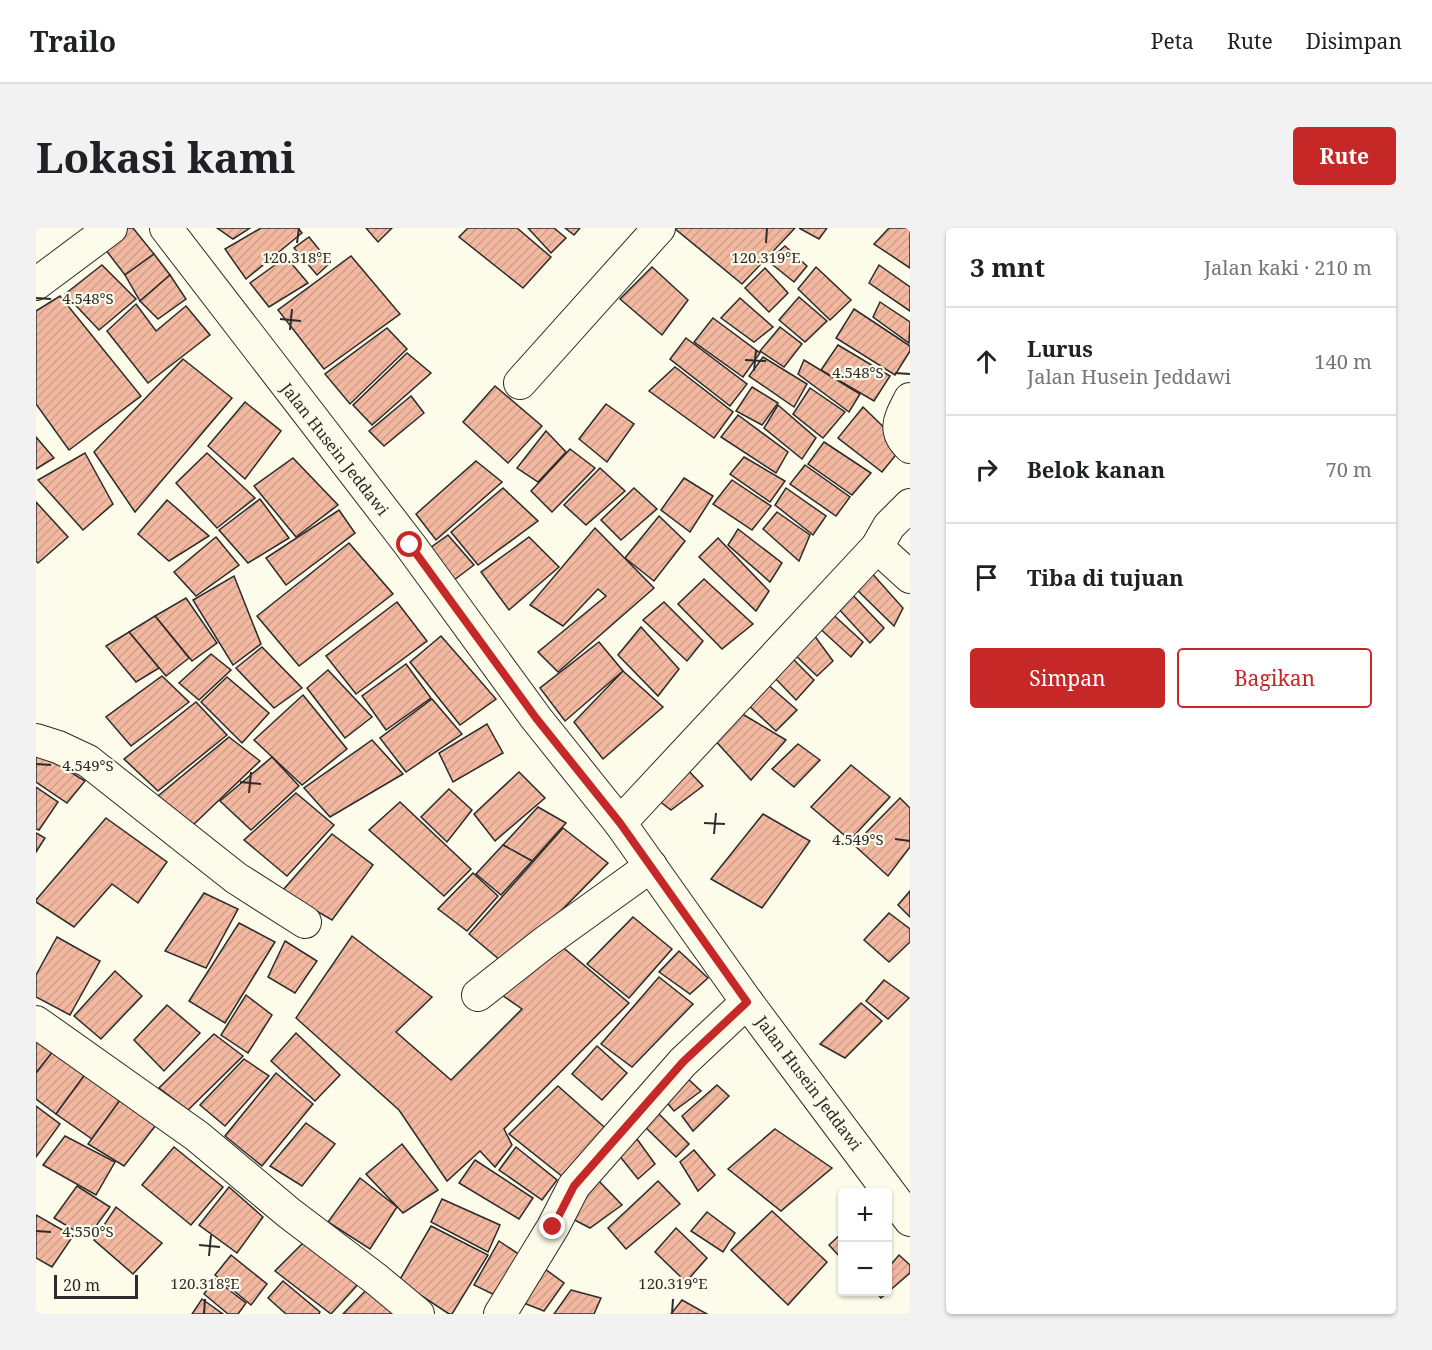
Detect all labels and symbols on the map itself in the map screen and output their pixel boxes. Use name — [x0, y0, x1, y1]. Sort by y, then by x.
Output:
text: 120.318°E — [262, 247, 332, 267]
text: 120.319°E — [731, 247, 801, 267]
text: 4.548°S — [62, 288, 114, 308]
text: 4.548°S — [832, 362, 884, 382]
street label: Jalan Husein Jeddawi — [275, 377, 394, 520]
route start — [396, 531, 422, 557]
text: 4.549°S — [62, 755, 114, 775]
text: 4.549°S — [832, 829, 884, 849]
street label: Jalan Husein Jeddawi — [750, 1010, 867, 1155]
route end — [539, 1213, 565, 1239]
text: 4.550°S — [62, 1221, 114, 1241]
scale bar — [54, 1272, 138, 1300]
text: 120.318°E — [170, 1273, 240, 1293]
text: 120.319°E — [638, 1273, 708, 1293]

